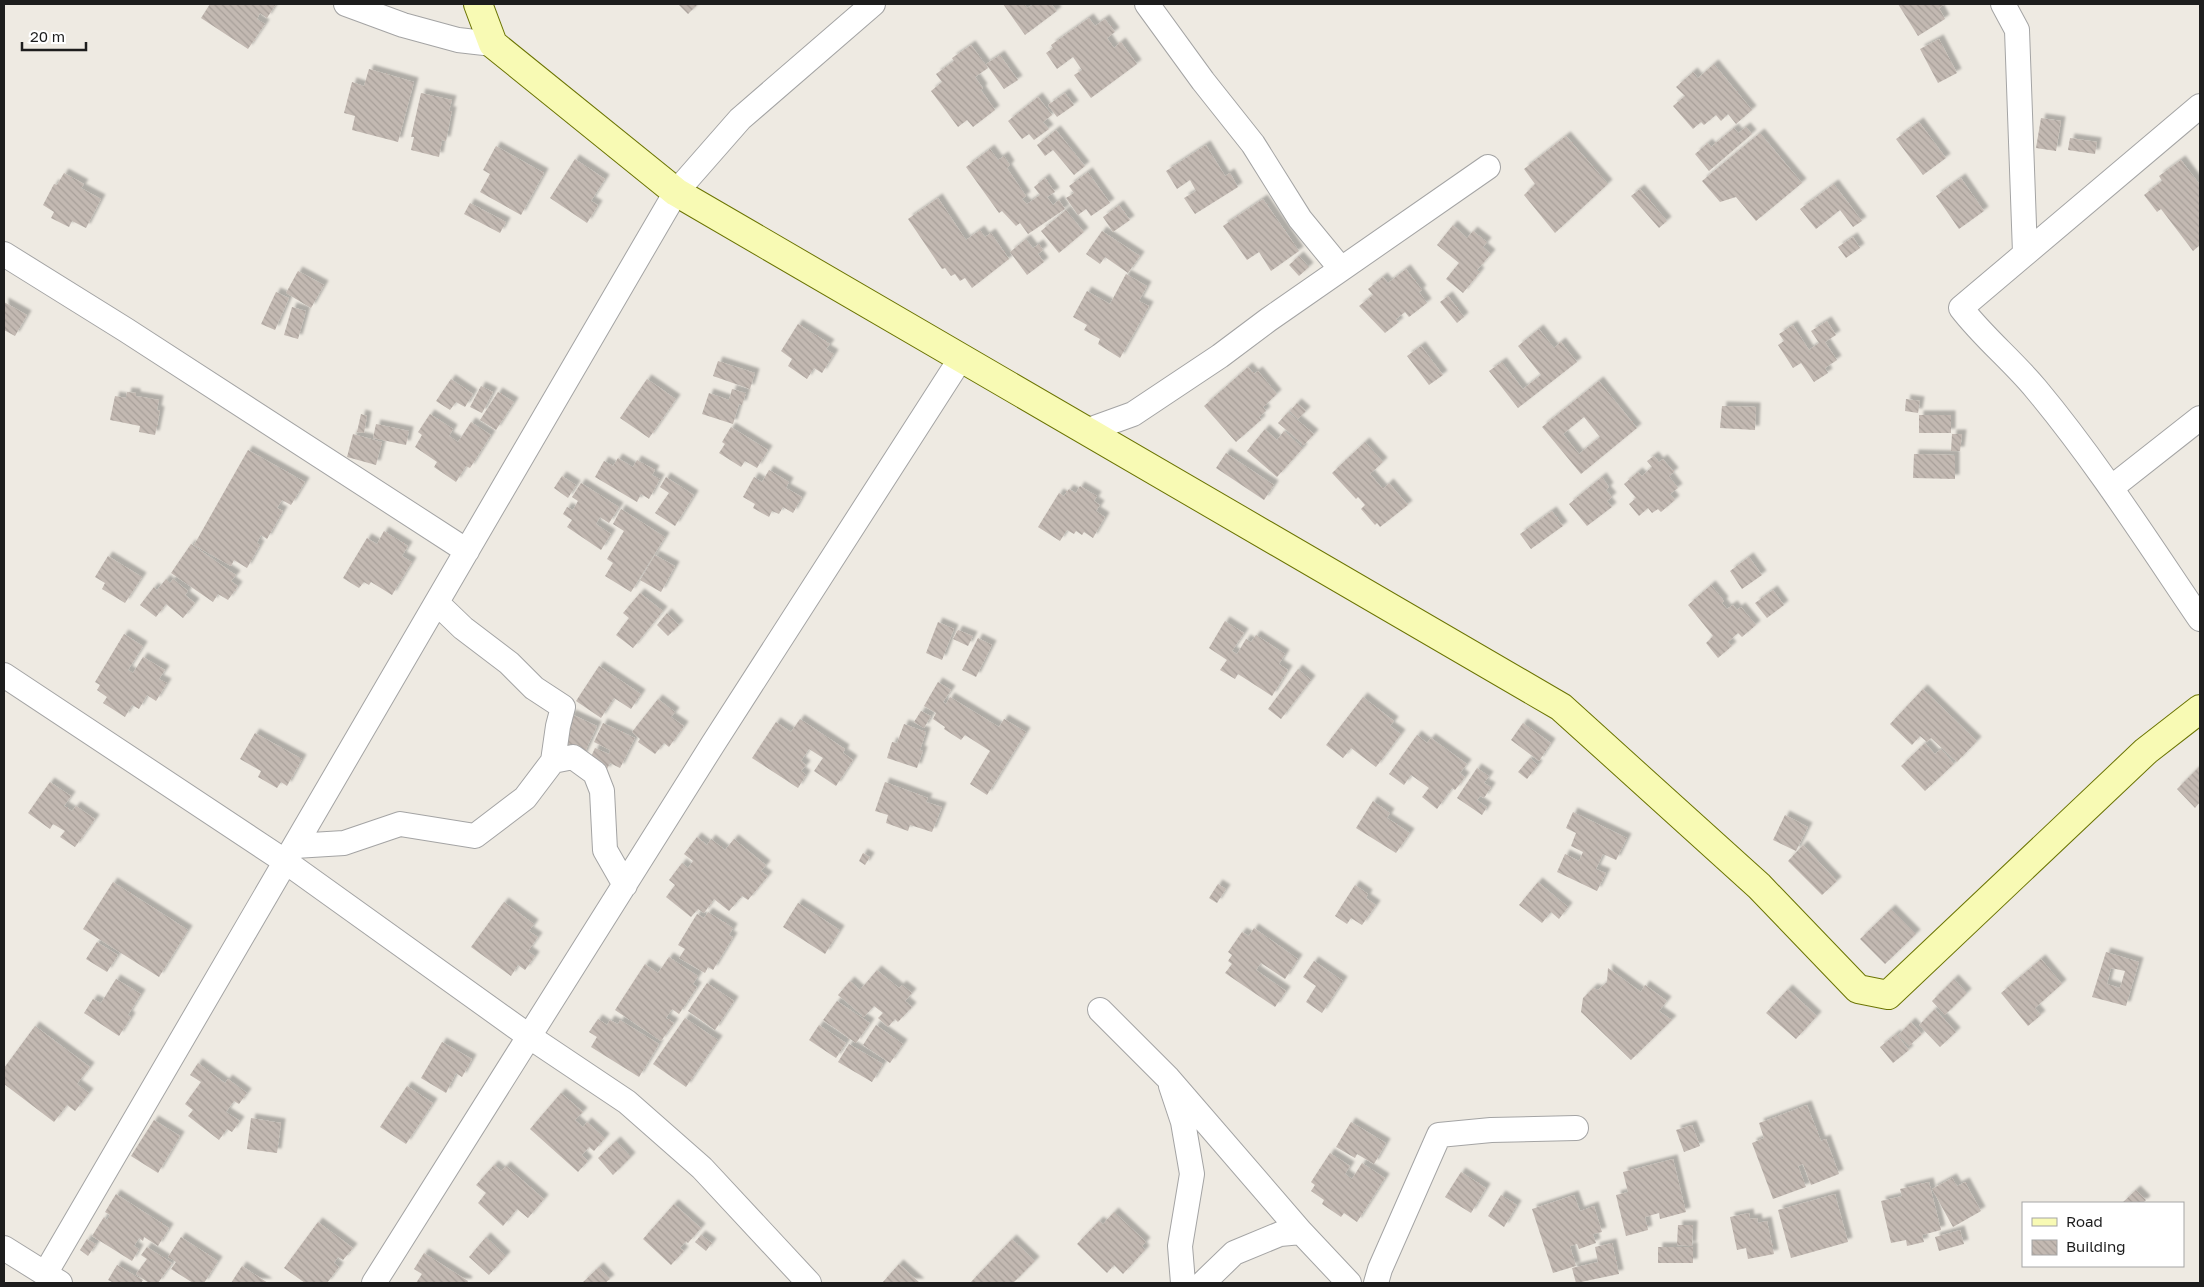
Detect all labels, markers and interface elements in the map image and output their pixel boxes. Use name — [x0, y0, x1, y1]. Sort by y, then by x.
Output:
scale bar — [22, 20, 86, 52]
text: 20 m — [30, 27, 65, 45]
legend — [2022, 1202, 2184, 1267]
text: Road — [2066, 1212, 2103, 1230]
text: Building — [2066, 1237, 2126, 1255]

